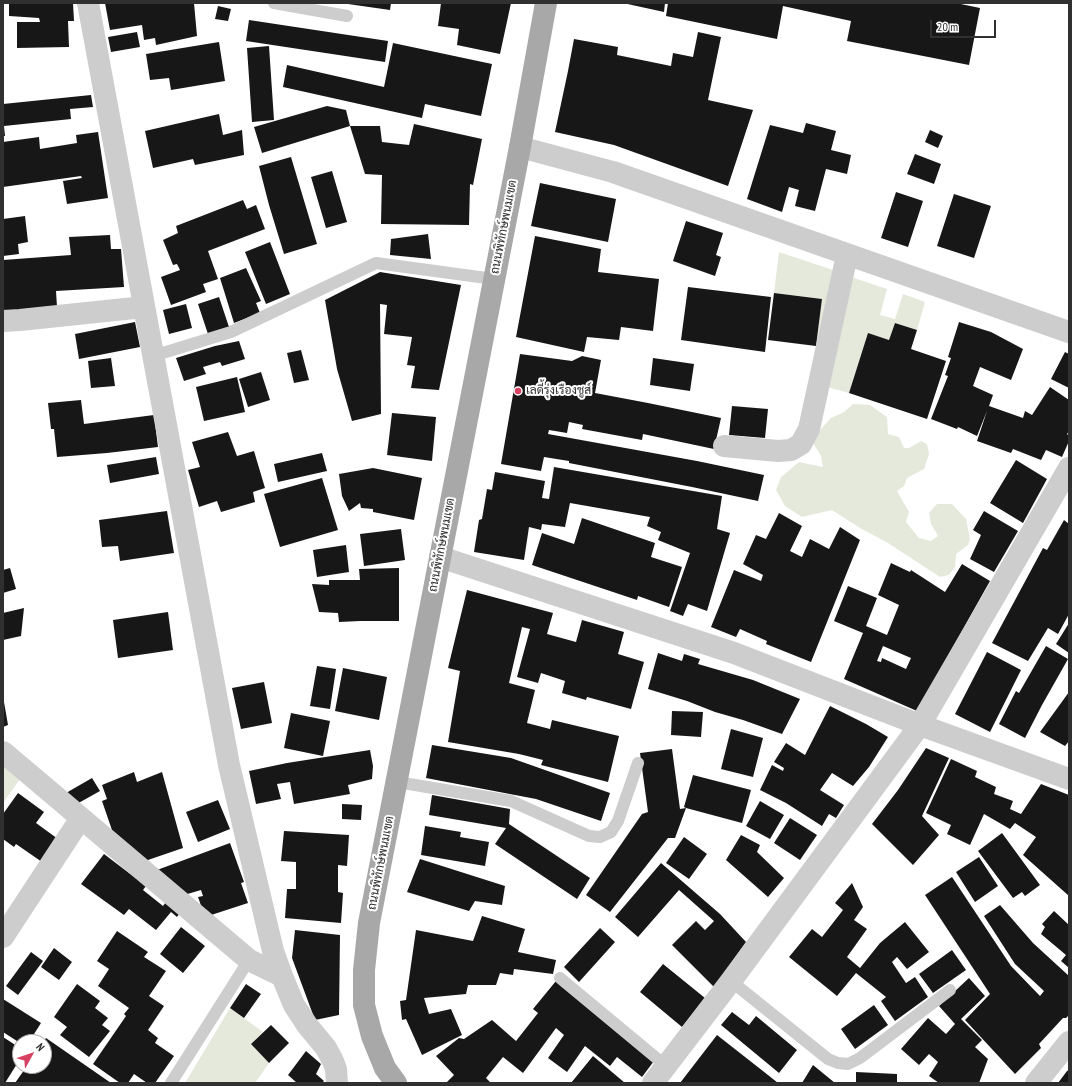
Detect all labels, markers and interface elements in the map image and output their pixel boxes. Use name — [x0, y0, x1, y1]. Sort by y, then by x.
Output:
scale bar — [932, 12, 998, 38]
text: 20 m — [937, 19, 958, 34]
street label: ถนนพิทักษ์พนมเขต — [488, 179, 520, 275]
place label: เลดี้รุ่งเรืองชูส์ — [526, 384, 591, 398]
marker: เลดี้รุ่งเรืองชูส์ — [513, 386, 523, 396]
street label: ถนนพิทักษ์พนมเขต — [426, 497, 458, 593]
street label: ถนนพิทักษ์พนมเขต — [365, 815, 397, 911]
north arrow — [12, 1034, 52, 1074]
text: N — [33, 1040, 48, 1054]

